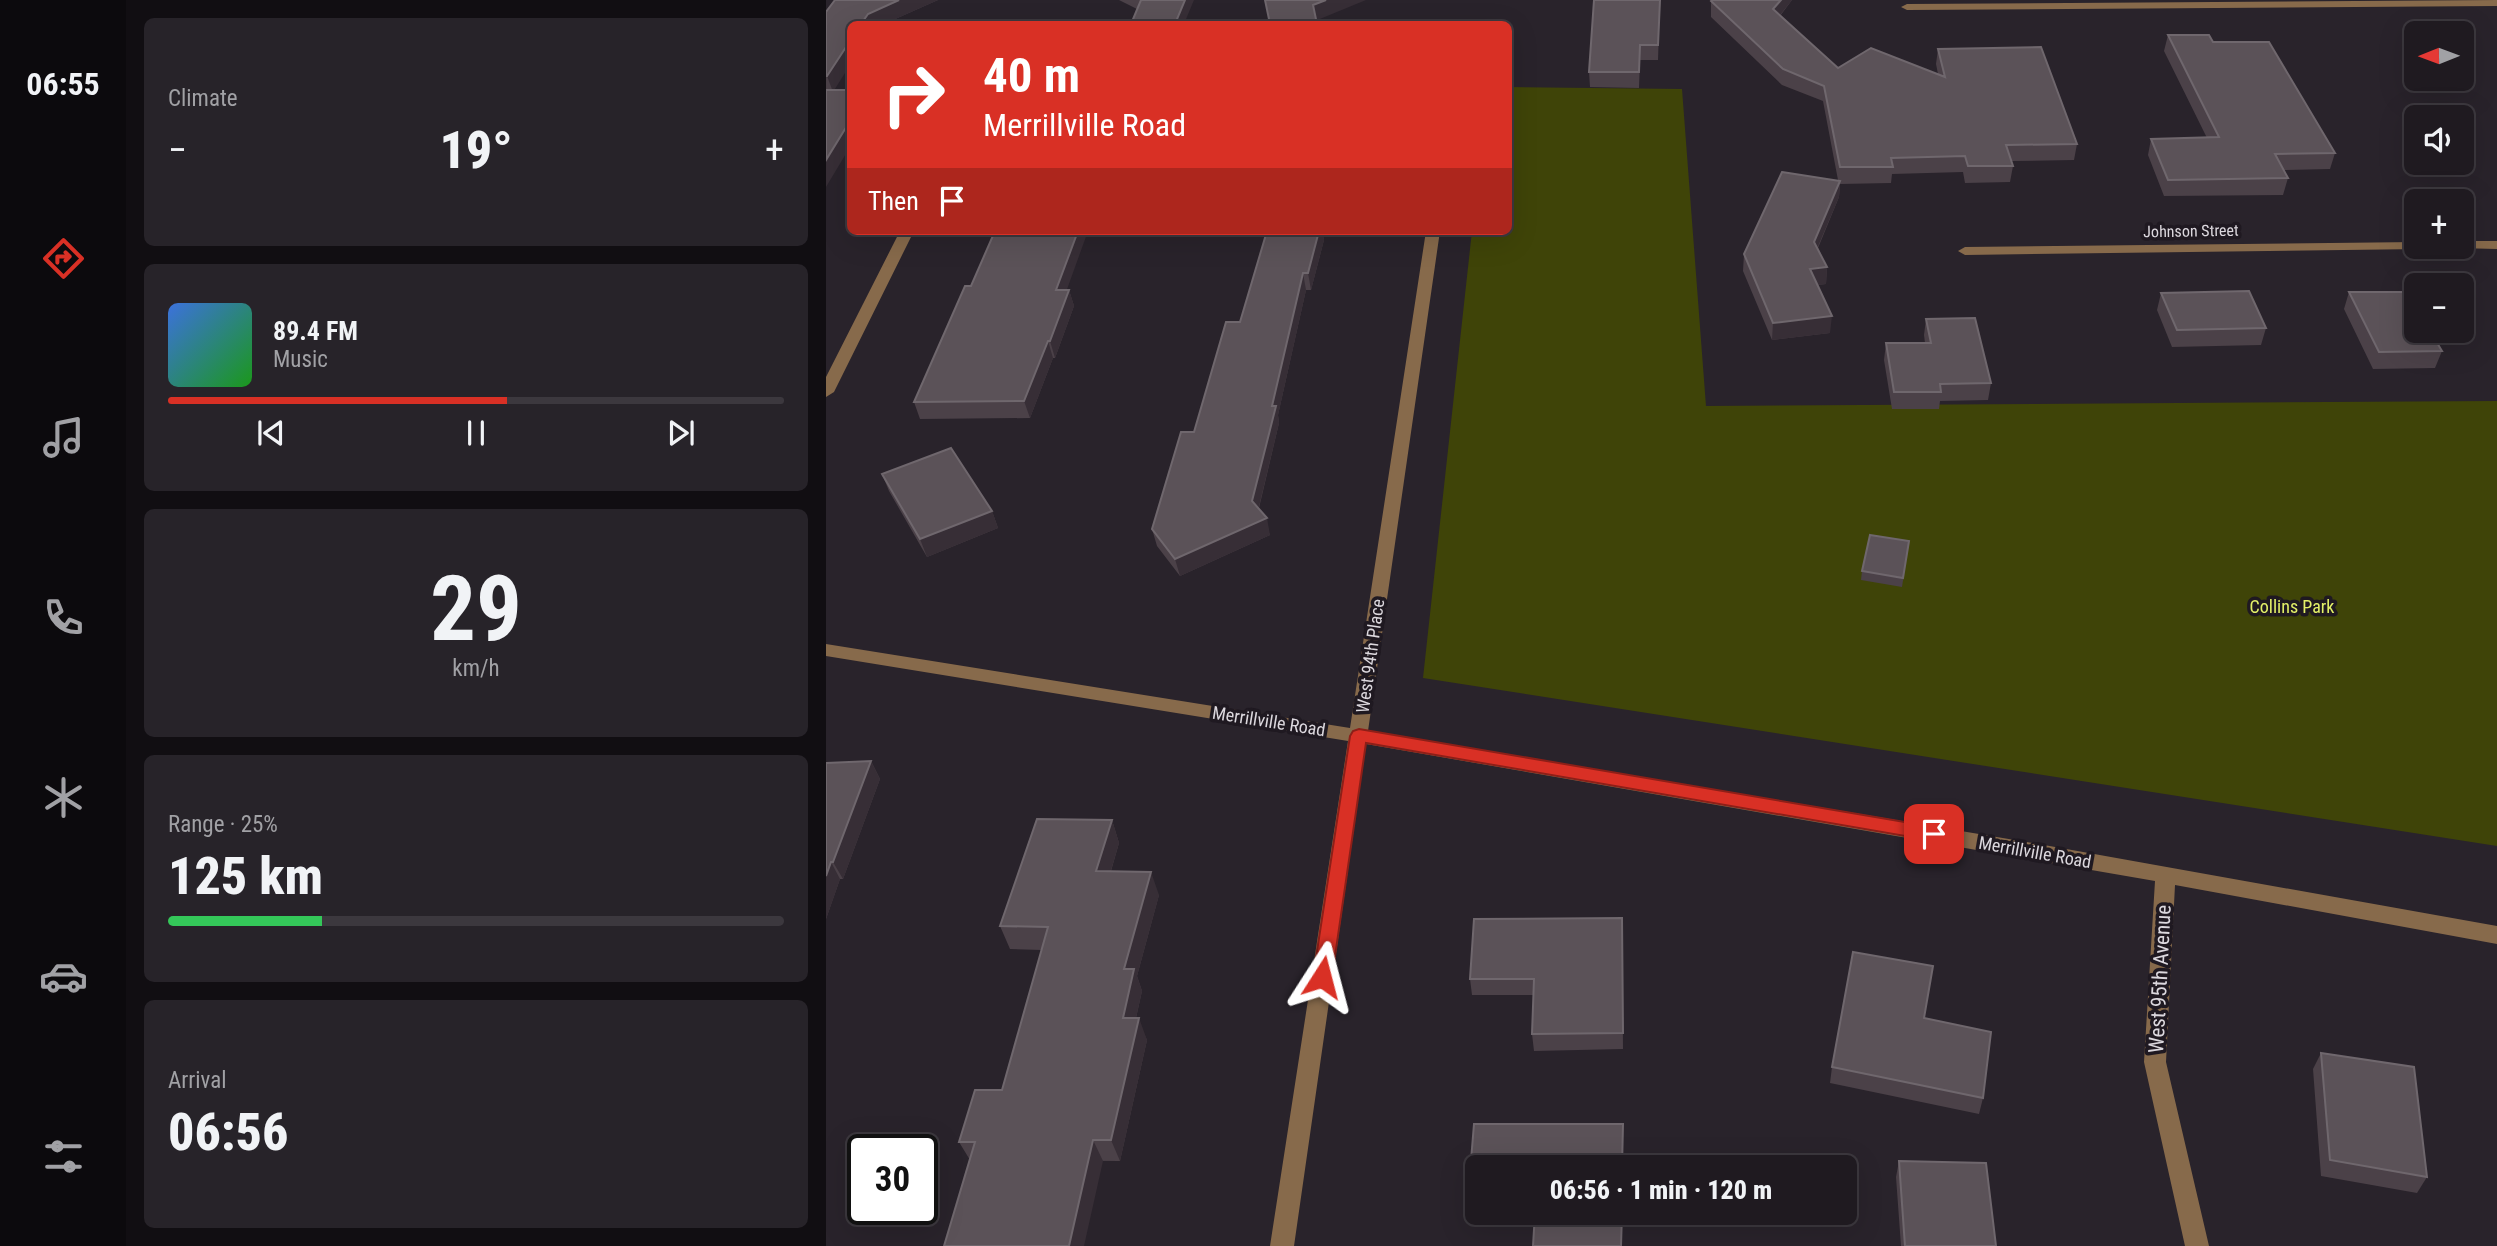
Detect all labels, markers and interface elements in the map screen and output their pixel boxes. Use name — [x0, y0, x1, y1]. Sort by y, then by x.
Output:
north arrow — [2404, 21, 2474, 91]
map controls — [2404, 21, 2474, 343]
text: 40 m — [983, 47, 1080, 104]
icon: right — [868, 49, 959, 140]
text: 06:55 — [26, 65, 100, 103]
text: Climate — [168, 85, 238, 112]
button: sound — [2404, 105, 2474, 175]
text: Merrillville Road — [983, 106, 1186, 144]
text: 19° — [439, 120, 513, 181]
text: − — [168, 128, 187, 172]
text: + — [765, 128, 784, 172]
icon: arrive — [933, 182, 971, 220]
text: Then — [868, 186, 919, 216]
button: + — [2404, 189, 2474, 259]
street label: Johnson Street — [2143, 221, 2239, 241]
icon: directions — [39, 234, 88, 283]
button: − — [2404, 273, 2474, 343]
text: 89.4 FM — [273, 316, 358, 346]
text: Music — [273, 346, 328, 373]
icon: music — [39, 413, 88, 462]
icon: previous — [252, 414, 290, 452]
icon: pause — [457, 414, 495, 452]
icon: next — [662, 414, 700, 452]
text: 29 — [430, 556, 522, 662]
icon: phone — [39, 593, 88, 642]
park label: Collins Park — [2250, 596, 2334, 617]
street label: West 94th Place — [1352, 598, 1388, 714]
text: km/h — [452, 655, 500, 682]
street label: Merrillville Road — [1211, 702, 1327, 740]
icon: climate — [39, 773, 88, 822]
pin — [1904, 804, 1964, 864]
text: Range · 25% — [168, 811, 278, 838]
icon: arrive — [1915, 815, 1953, 853]
street label: Merrillville Road — [1977, 832, 2093, 872]
text: 125 km — [168, 846, 323, 907]
street label: West 95th Avenue — [2144, 904, 2176, 1054]
position arrow — [1285, 940, 1359, 1014]
icon: car — [39, 952, 88, 1001]
text: Arrival — [168, 1067, 227, 1094]
text: 06:56 — [168, 1102, 288, 1163]
icon: filters — [39, 1132, 88, 1181]
speed limit sign: 30 — [847, 1134, 938, 1225]
text: 06:56 · 1 min · 120 m — [1550, 1175, 1772, 1205]

